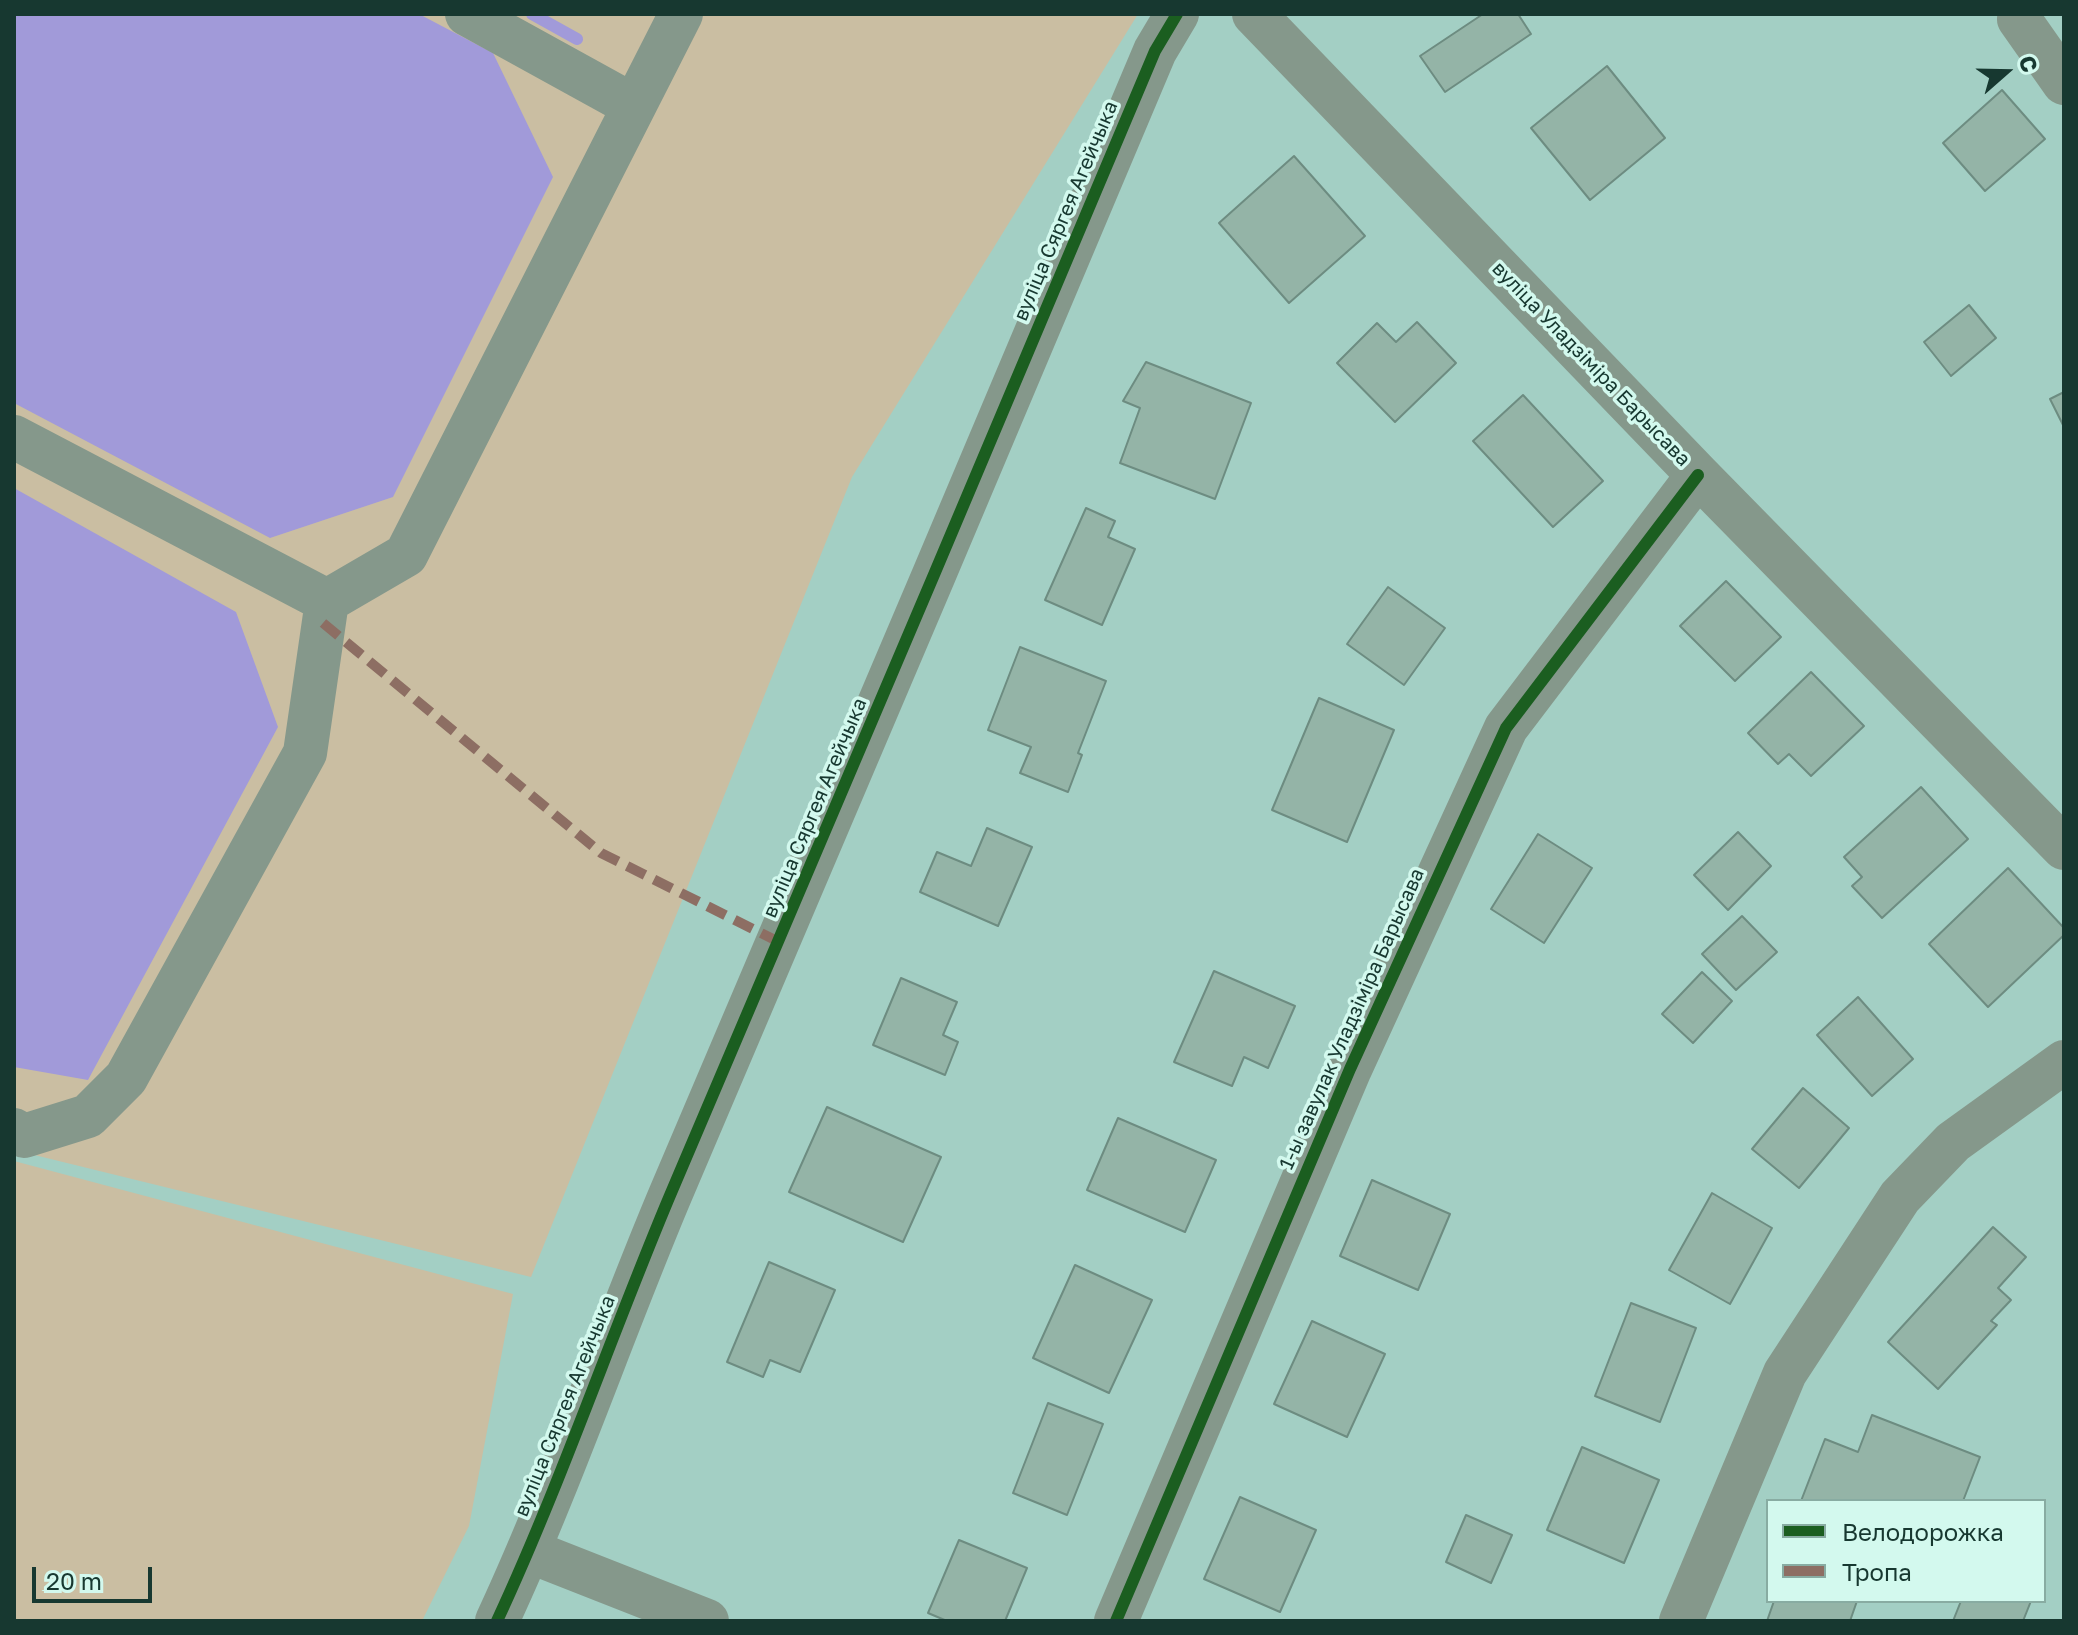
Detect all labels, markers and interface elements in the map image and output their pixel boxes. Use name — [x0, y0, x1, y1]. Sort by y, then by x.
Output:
north arrow — [1966, 32, 2046, 112]
text: С — [2014, 52, 2044, 76]
street label: вуліца Сяргея Агейчыка — [1009, 97, 1123, 325]
street label: вуліца Уладзіміра Барысава — [1487, 257, 1695, 471]
street label: вуліца Сяргея Агейчыка — [758, 694, 872, 922]
street label: 1-ы завулак Уладзіміра Барысава — [1274, 865, 1430, 1173]
street label: вуліца Сяргея Агейчыка — [510, 1292, 620, 1520]
legend — [1766, 1499, 2046, 1603]
text: Велодорожка — [1842, 1517, 2004, 1546]
scale bar — [36, 1551, 156, 1601]
text: Тропа — [1842, 1557, 1912, 1586]
text: 20 m — [46, 1566, 102, 1595]

